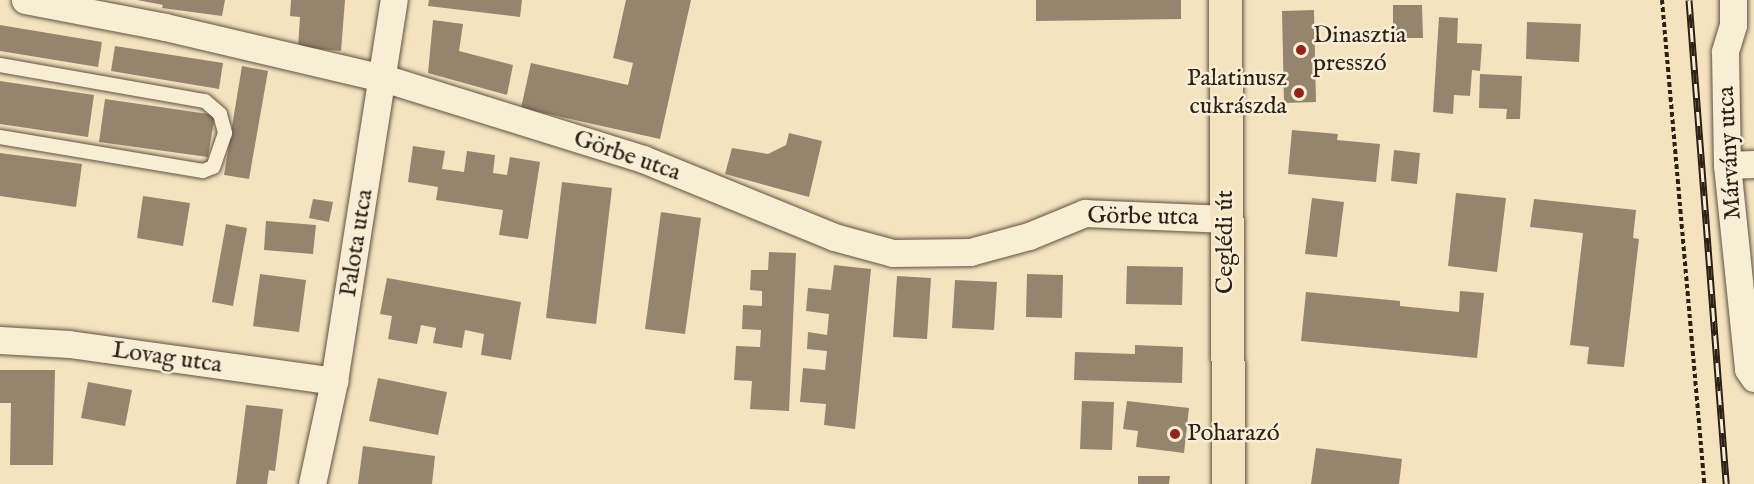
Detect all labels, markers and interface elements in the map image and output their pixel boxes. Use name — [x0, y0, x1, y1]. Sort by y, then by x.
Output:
place label: Dinasztia presszó — [1313, 22, 1406, 78]
marker: Dinasztia presszó — [1294, 43, 1308, 57]
place label: Palatinusz cukrászda — [1187, 65, 1287, 121]
street label: Márvány utca — [1712, 85, 1748, 221]
marker: Palatinusz cukrászda — [1292, 86, 1306, 100]
street label: Görbe utca — [570, 124, 684, 188]
street label: Palota utca — [334, 187, 380, 299]
street label: Ceglédi út — [1212, 190, 1240, 294]
street label: Görbe utca — [1087, 202, 1199, 232]
street label: Lovag utca — [110, 336, 224, 380]
place label: Poharazó — [1187, 420, 1280, 448]
marker: Poharazó — [1168, 427, 1182, 441]

